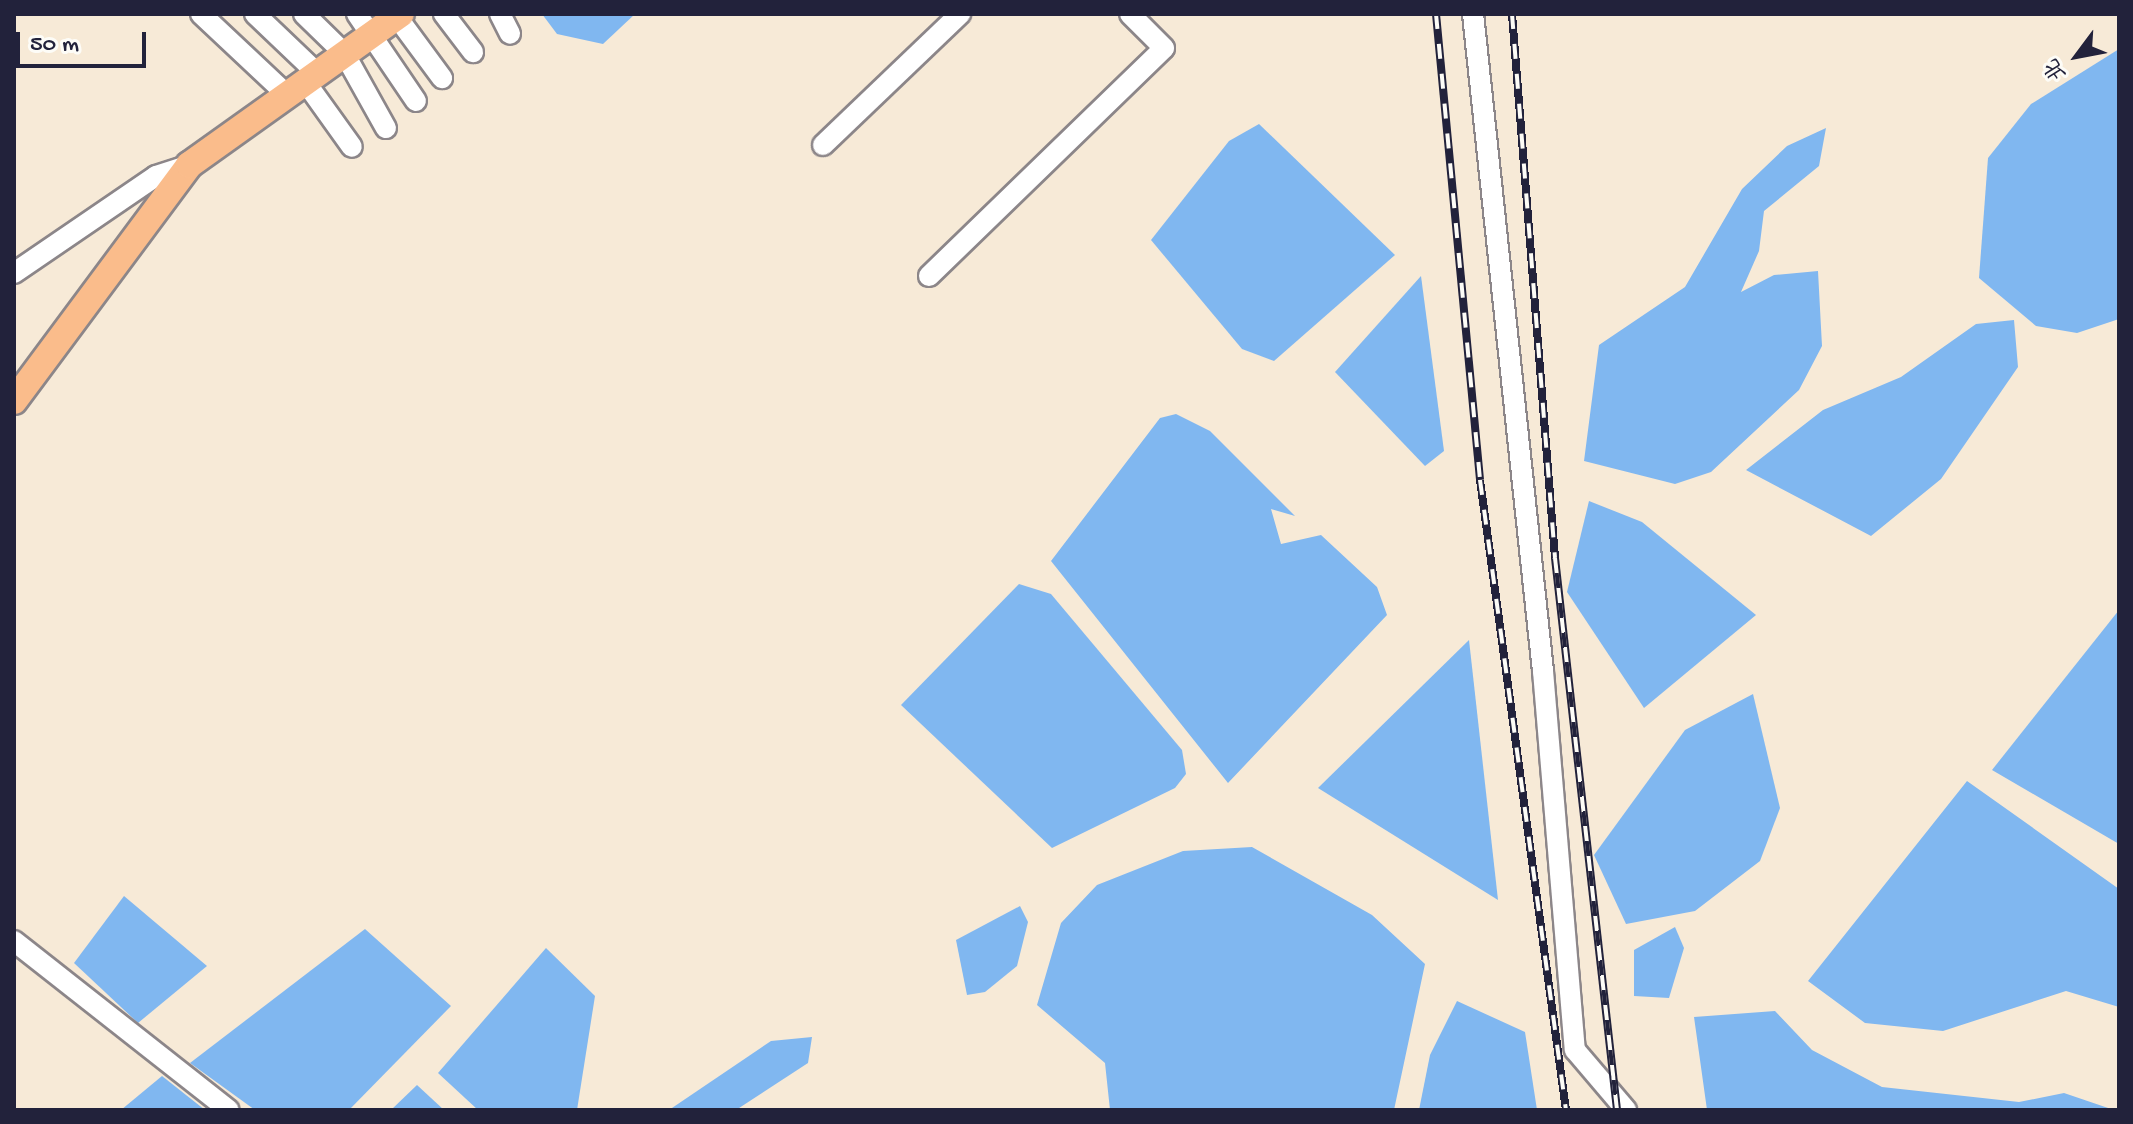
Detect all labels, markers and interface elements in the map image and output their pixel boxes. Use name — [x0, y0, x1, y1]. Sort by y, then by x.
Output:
scale bar — [20, 16, 150, 66]
north arrow — [2037, 16, 2117, 96]
text: 50 m — [30, 31, 79, 60]
text: 北 — [2040, 53, 2074, 85]

